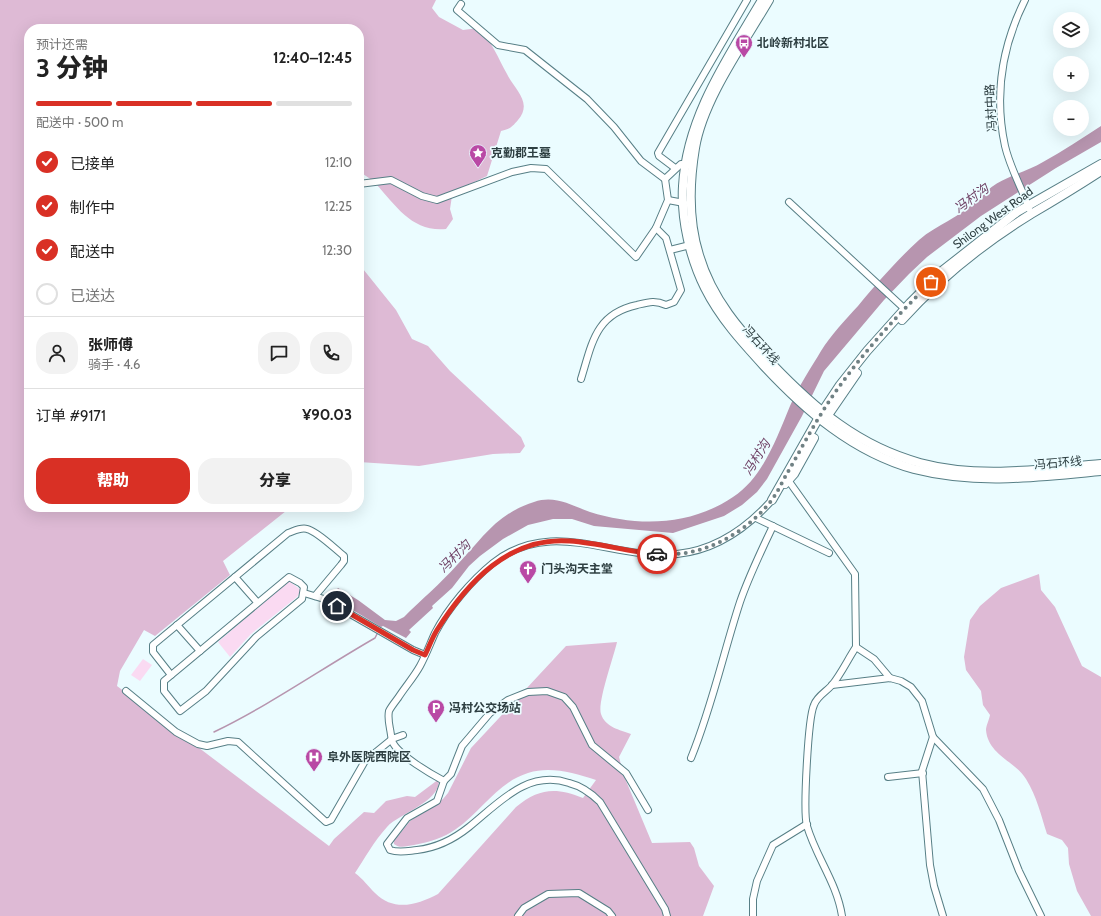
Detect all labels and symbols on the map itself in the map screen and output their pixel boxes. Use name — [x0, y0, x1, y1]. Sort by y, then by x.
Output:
bus stop icon: 北岭新村北区 — [734, 33, 754, 58]
place label: 北岭新村北区 — [757, 35, 829, 50]
street label: 冯村中路 — [982, 84, 999, 132]
place icon: 克勤郡王墓 — [468, 143, 488, 168]
place label: 克勤郡王墓 — [491, 145, 551, 160]
water label: 冯村沟 — [951, 179, 993, 216]
street label: Shilong West Road — [950, 183, 1036, 252]
pin — [914, 265, 948, 299]
street label: 冯石环线 — [740, 322, 783, 368]
water label: 冯村沟 — [739, 435, 774, 478]
street label: 冯石环线 — [1033, 453, 1083, 472]
courier — [637, 534, 677, 574]
water label: 冯村沟 — [435, 535, 475, 575]
church icon: 门头沟天主堂 — [518, 559, 538, 584]
place label: 门头沟天主堂 — [541, 561, 613, 576]
pin — [320, 589, 354, 623]
parking icon: 冯村公交场站 — [426, 698, 446, 723]
place label: 冯村公交场站 — [449, 700, 521, 715]
hospital icon: 阜外医院西院区 — [304, 747, 324, 772]
place label: 阜外医院西院区 — [327, 749, 411, 764]

